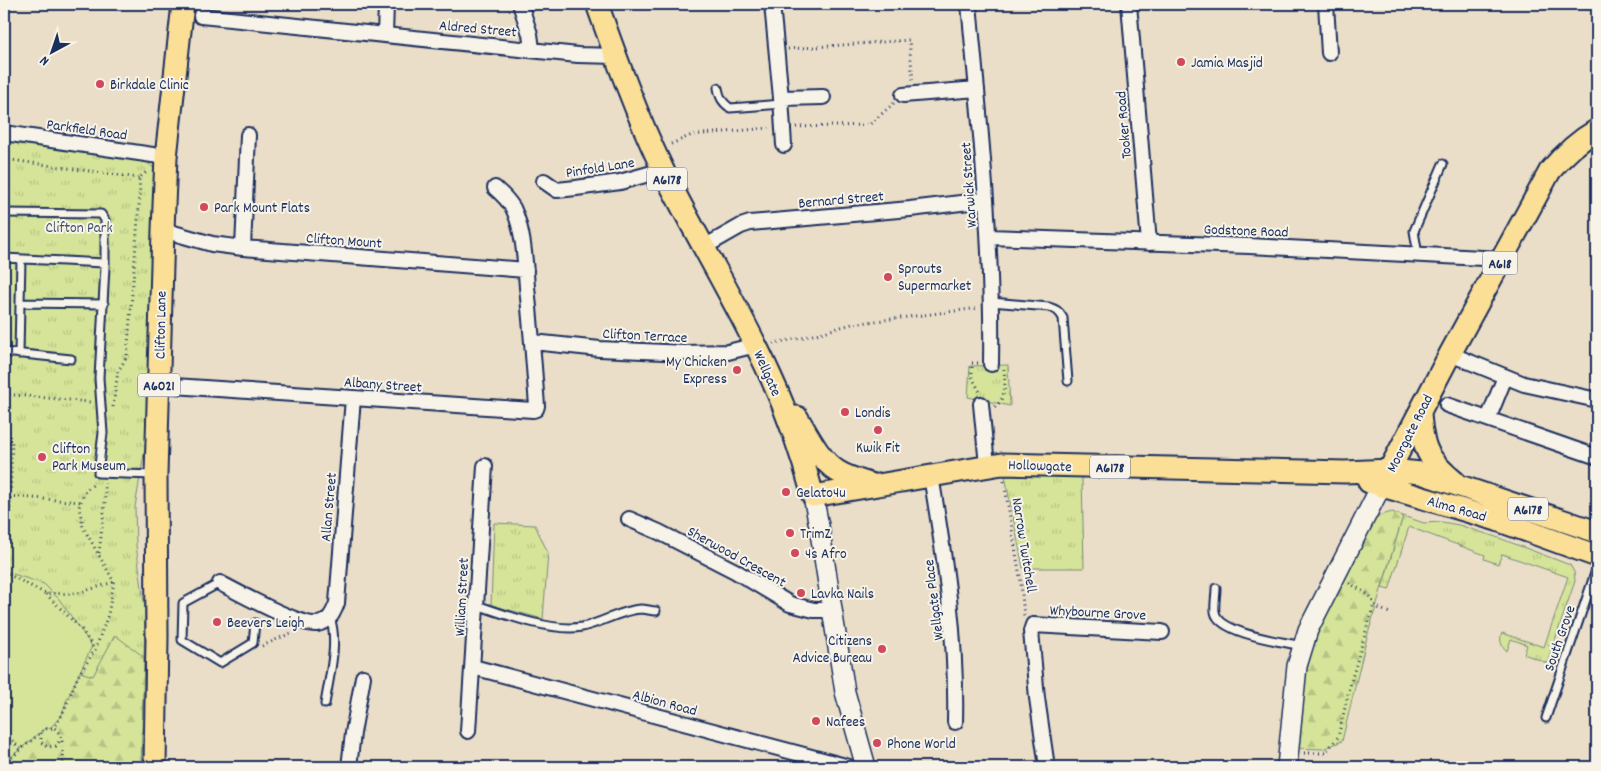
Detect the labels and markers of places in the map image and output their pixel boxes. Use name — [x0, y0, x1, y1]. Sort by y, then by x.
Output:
place label: Jamia Masjid — [1191, 53, 1263, 75]
marker: Jamia Masjid — [1175, 56, 1187, 68]
place label: Birkdale Clinic — [110, 75, 189, 97]
marker: Birkdale Clinic — [94, 78, 106, 90]
place label: Park Mount Flats — [214, 198, 310, 220]
marker: Park Mount Flats — [198, 201, 210, 213]
place label: Sprouts Supermarket — [898, 259, 972, 298]
marker: Sprouts Supermarket — [882, 271, 894, 283]
place label: My Chicken Express — [666, 352, 727, 391]
marker: My Chicken Express — [731, 364, 743, 376]
place label: Londis — [855, 403, 891, 425]
marker: Londis — [839, 406, 851, 418]
marker: Kwik Fit — [872, 424, 884, 436]
place label: Kwik Fit — [856, 438, 900, 460]
place label: Clifton Park Museum — [52, 439, 126, 478]
marker: Clifton Park Museum — [36, 451, 48, 463]
place label: Gelato4u — [796, 483, 846, 505]
marker: Gelato4u — [780, 486, 792, 498]
place label: TrimZ — [800, 524, 832, 546]
marker: TrimZ — [784, 527, 796, 539]
place label: 4s Afro — [805, 544, 847, 566]
marker: 4s Afro — [789, 547, 801, 559]
place label: Lavka Nails — [811, 584, 874, 606]
marker: Lavka Nails — [795, 587, 807, 599]
place label: Beevers Leigh — [227, 613, 305, 635]
marker: Beevers Leigh — [211, 616, 223, 628]
place label: Citizens Advice Bureau — [792, 631, 872, 670]
marker: Citizens Advice Bureau — [876, 643, 888, 655]
place label: Nafees — [826, 712, 865, 734]
marker: Nafees — [810, 715, 822, 727]
place label: Phone World — [887, 734, 956, 756]
marker: Phone World — [871, 737, 883, 749]

